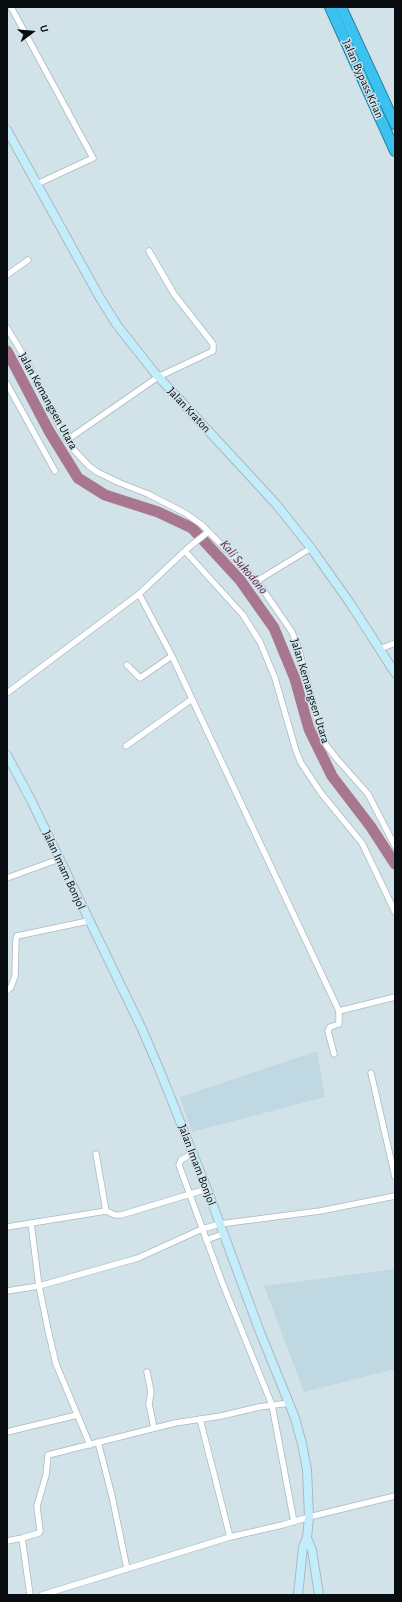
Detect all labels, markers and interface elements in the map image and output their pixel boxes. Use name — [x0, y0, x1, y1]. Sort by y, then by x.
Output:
north arrow — [12, 12, 52, 52]
text: U — [38, 24, 50, 33]
street label: Jalan Bypass Krian — [339, 37, 387, 121]
street label: Jalan Kemangsen Utara — [15, 350, 81, 452]
street label: Jalan Kraton — [164, 384, 214, 436]
water label: Kali Sukodono — [217, 537, 271, 597]
street label: Jalan Kemangsen Utara — [287, 637, 333, 745]
street label: Jalan Imam Bonjol — [39, 828, 89, 912]
street label: Jalan Imam Bonjol — [175, 1122, 219, 1208]

